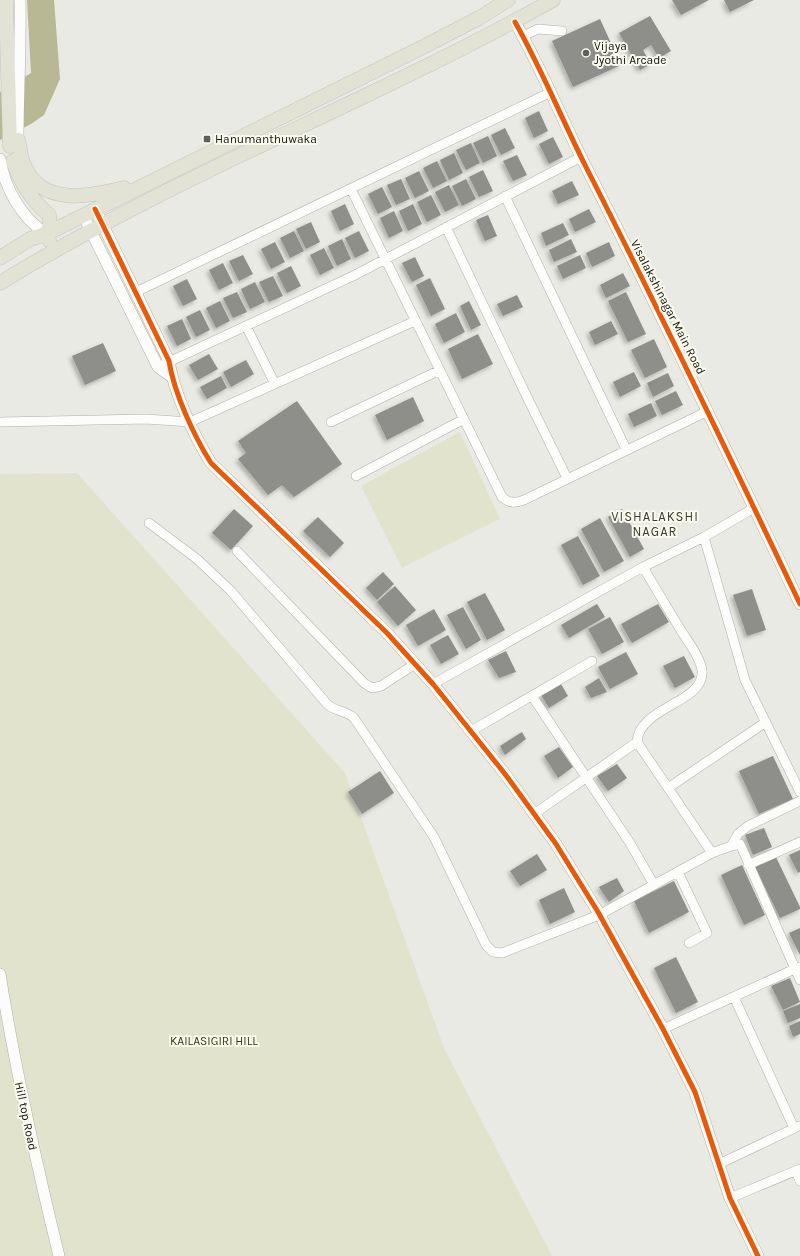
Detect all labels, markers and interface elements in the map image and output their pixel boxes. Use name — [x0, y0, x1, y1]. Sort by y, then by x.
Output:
place label: Vijaya Jyothi Arcade — [594, 39, 666, 67]
marker: Vijaya Jyothi Arcade — [581, 48, 591, 58]
place label: Hanumanthuwaka — [215, 132, 317, 146]
marker: Hanumanthuwaka — [202, 134, 212, 144]
street label: Visalakshinagar Main Road — [628, 237, 708, 377]
district label: VISHALAKSHI NAGAR — [611, 509, 699, 539]
park label: KAILASIGIRI HILL — [170, 1034, 258, 1048]
street label: Hill top Road — [12, 1080, 40, 1152]

